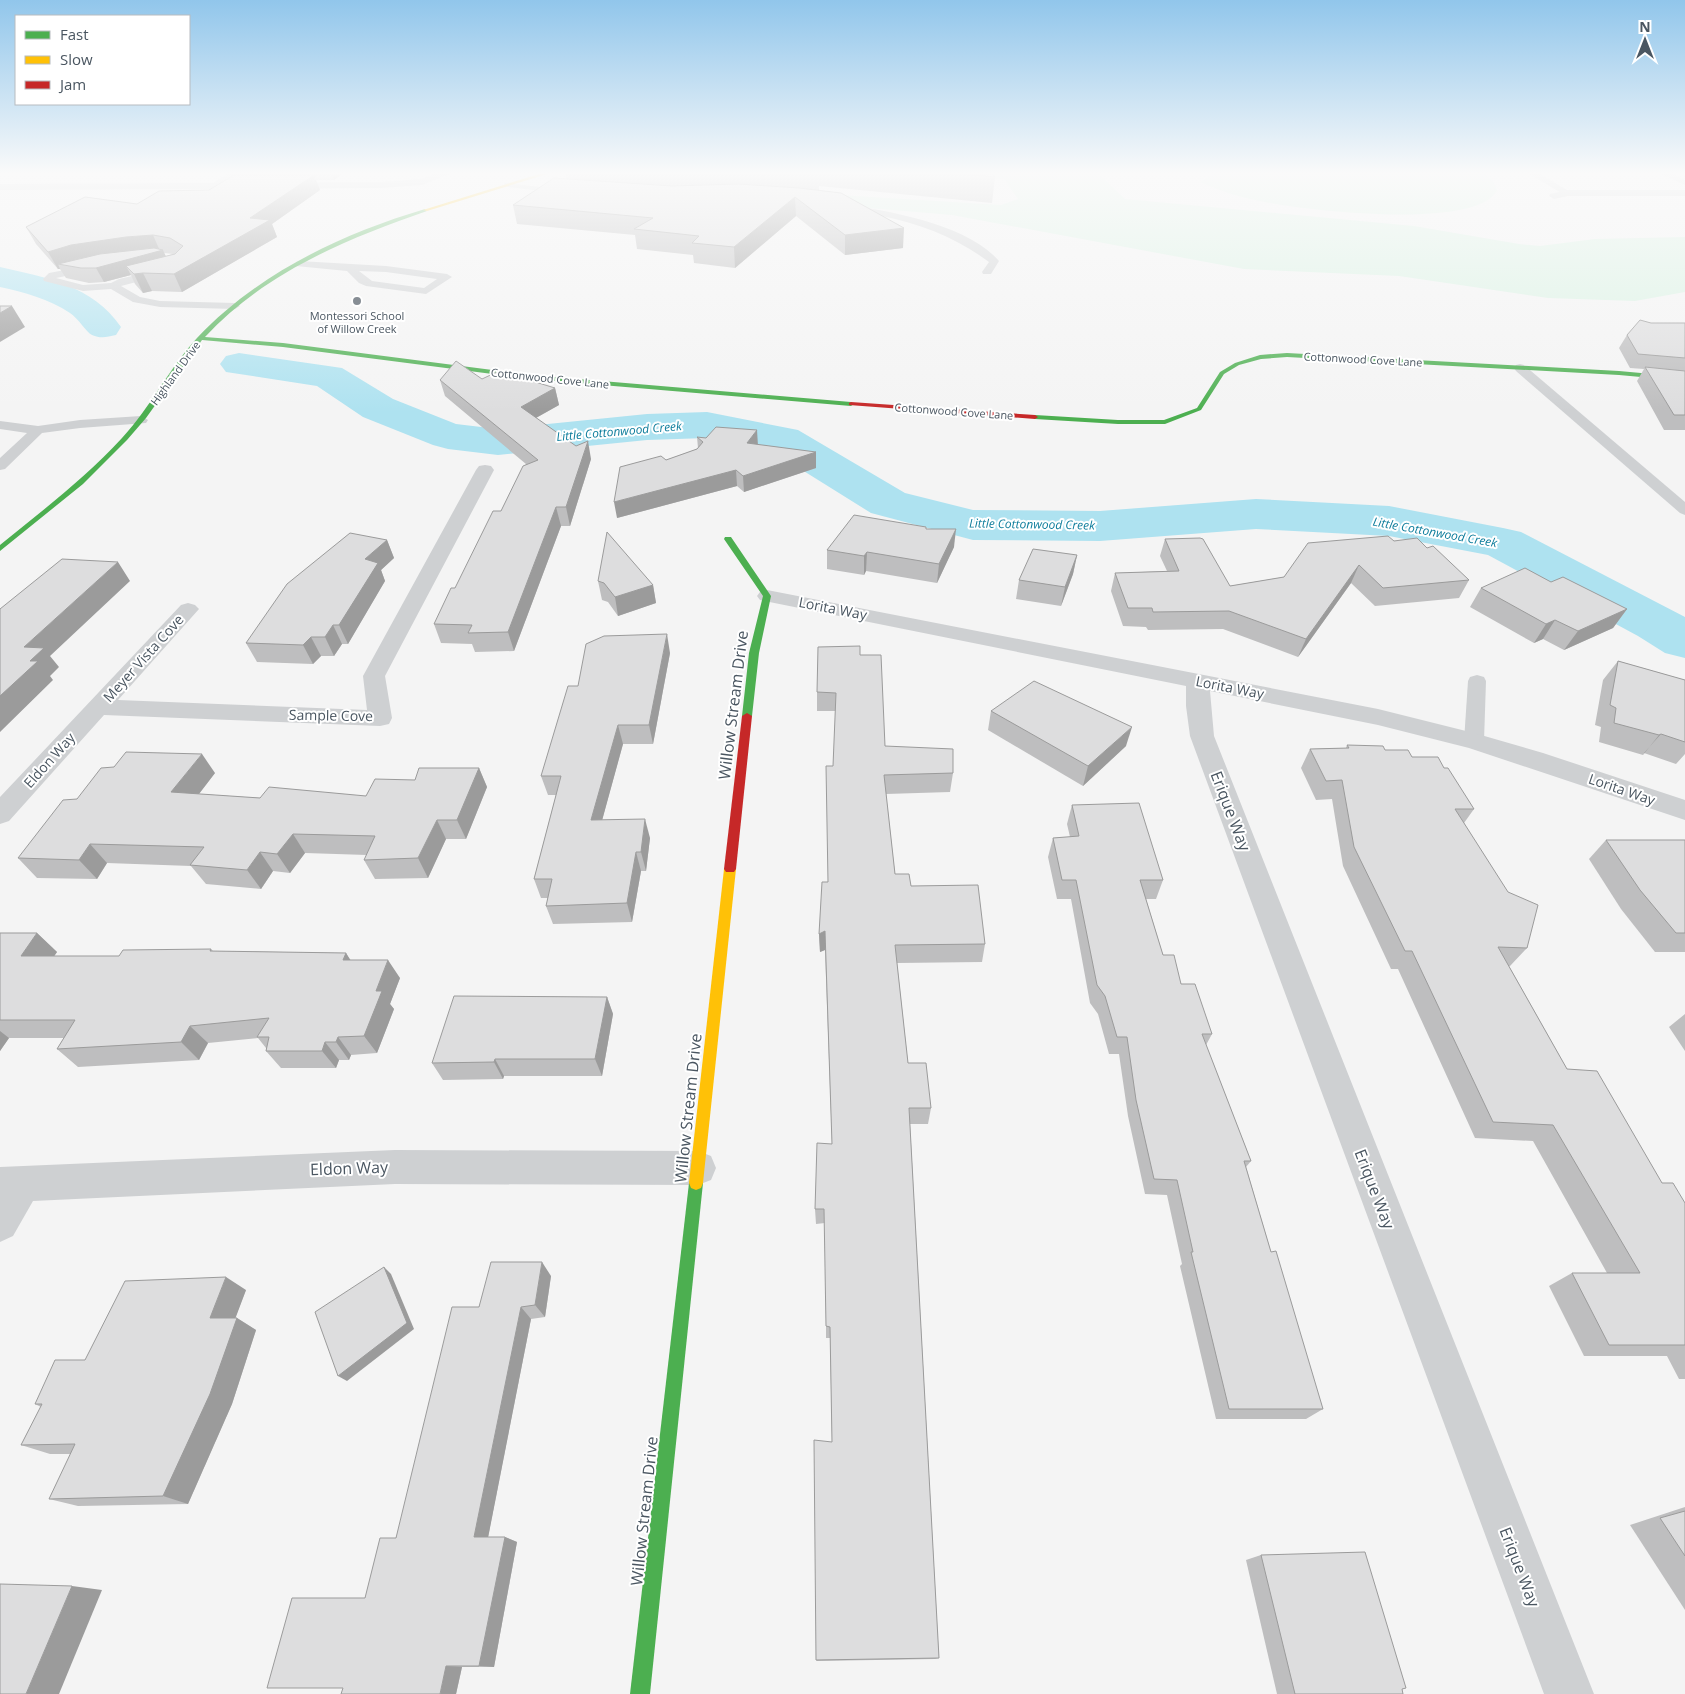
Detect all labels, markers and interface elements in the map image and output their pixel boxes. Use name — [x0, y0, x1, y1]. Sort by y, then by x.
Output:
legend — [15, 15, 190, 105]
north arrow — [1620, 15, 1670, 65]
text: N — [1639, 17, 1651, 36]
text: Fast — [60, 24, 89, 44]
text: Slow — [60, 49, 93, 69]
text: Jam — [58, 74, 86, 94]
marker: Montessori School of Willow Creek — [351, 295, 363, 307]
place label: Montessori School of Willow Creek — [310, 308, 404, 336]
street label: Highland Drive — [147, 338, 203, 408]
street label: Cottonwood Cove Lane — [1303, 348, 1423, 370]
street label: Cottonwood Cove Lane — [490, 364, 610, 392]
street label: Cottonwood Cove Lane — [894, 399, 1014, 423]
water label: Little Cottonwood Creek — [556, 417, 684, 445]
water label: Little Cottonwood Creek — [1371, 513, 1500, 552]
water label: Little Cottonwood Creek — [969, 514, 1096, 534]
street label: Lorita Way — [797, 592, 870, 624]
street label: Meyer Vista Cove — [99, 610, 188, 706]
street label: Willow Stream Drive — [713, 629, 753, 781]
street label: Lorita Way — [1194, 671, 1267, 703]
street label: Sample Cove — [289, 705, 373, 725]
street label: Eldon Way — [19, 728, 80, 792]
street label: Erique Way — [1206, 768, 1257, 855]
street label: Lorita Way — [1586, 769, 1659, 810]
street label: Willow Stream Drive — [669, 1032, 707, 1184]
street label: Erique Way — [1350, 1146, 1401, 1233]
street label: Eldon Way — [310, 1156, 389, 1180]
street label: Willow Stream Drive — [625, 1435, 663, 1587]
street label: Erique Way — [1495, 1524, 1546, 1611]

